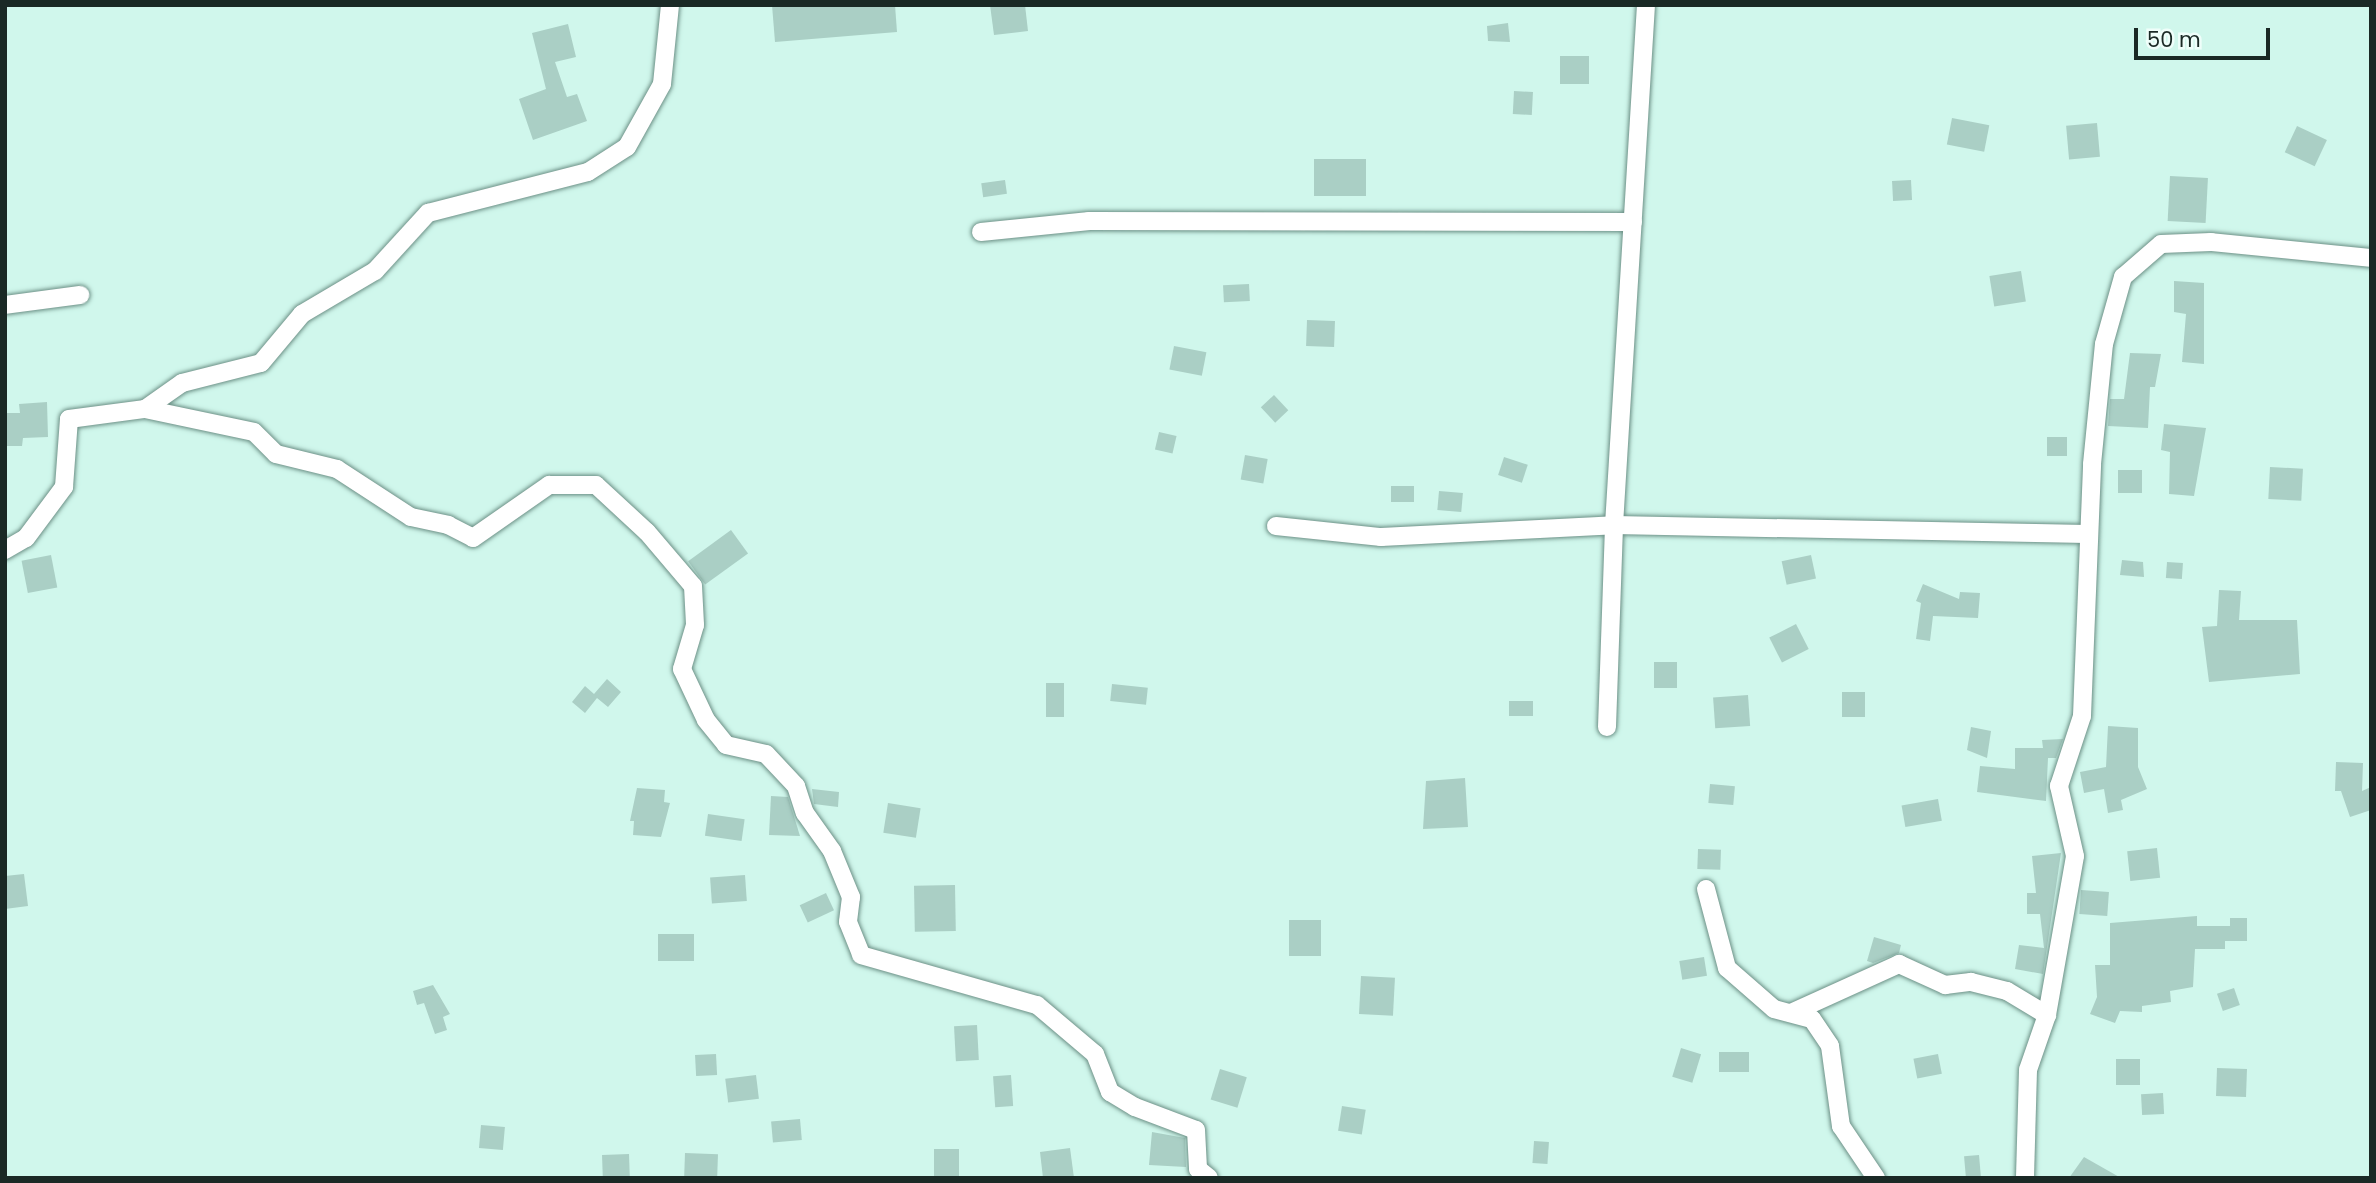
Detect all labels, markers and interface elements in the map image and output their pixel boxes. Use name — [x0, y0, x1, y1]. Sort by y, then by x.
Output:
scale bar — [2138, 14, 2274, 58]
text: 50 m — [2147, 25, 2201, 54]

